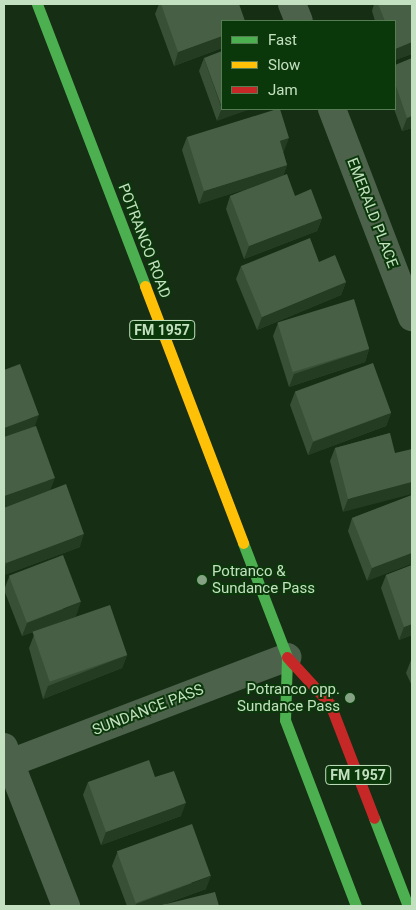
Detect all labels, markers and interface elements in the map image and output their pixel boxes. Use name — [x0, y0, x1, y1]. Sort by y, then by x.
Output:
legend — [221, 20, 396, 110]
text: Fast — [268, 31, 297, 49]
text: Slow — [268, 56, 300, 74]
text: Jam — [268, 81, 298, 99]
street label: EMERALD PLACE — [343, 155, 401, 271]
street label: POTRANCO ROAD — [114, 181, 174, 301]
road number: FM 1957 — [128, 318, 196, 342]
place label: Potranco & Sundance Pass — [212, 562, 315, 597]
marker: Potranco & Sundance Pass — [196, 574, 208, 586]
place label: Potranco opp. Sundance Pass — [237, 680, 340, 715]
street label: SUNDANCE PASS — [90, 681, 206, 739]
marker: Potranco opp. Sundance Pass — [344, 692, 356, 704]
road number: FM 1957 — [324, 764, 392, 786]

